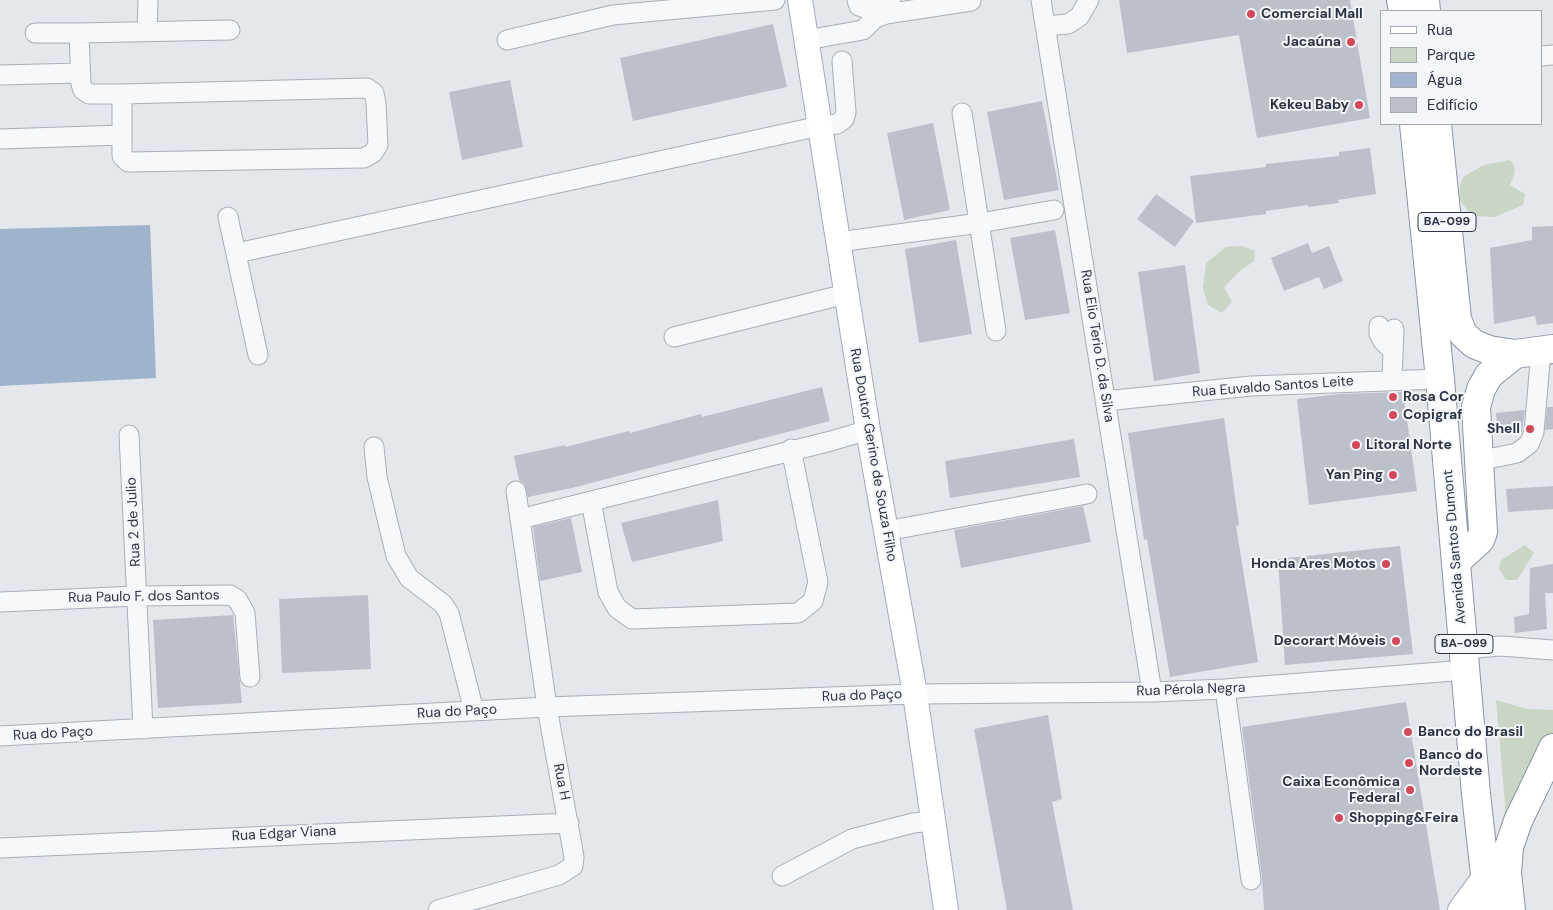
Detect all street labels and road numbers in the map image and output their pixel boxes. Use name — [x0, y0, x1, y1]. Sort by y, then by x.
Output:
road number: BA-099 — [1418, 212, 1476, 232]
street label: Rua Elio Terio D. da Silva — [1077, 268, 1117, 424]
street label: Rua Doutor Gerino de Souza Filho — [846, 347, 900, 563]
street label: Rua Euvaldo Santos Leite — [1192, 373, 1354, 401]
street label: Avenida Santos Dumont — [1440, 469, 1470, 625]
street label: Rua 2 de Julio — [123, 477, 145, 567]
street label: Rua Paulo F. dos Santos — [68, 587, 220, 607]
road number: BA-099 — [1435, 634, 1493, 654]
street label: Rua Pérola Negra — [1136, 680, 1246, 700]
street label: Rua do Paço — [822, 686, 902, 706]
street label: Rua do Paço — [417, 702, 497, 722]
street label: Rua do Paço — [13, 724, 93, 744]
street label: Rua H — [549, 762, 573, 802]
street label: Rua Edgar Viana — [231, 823, 337, 845]

